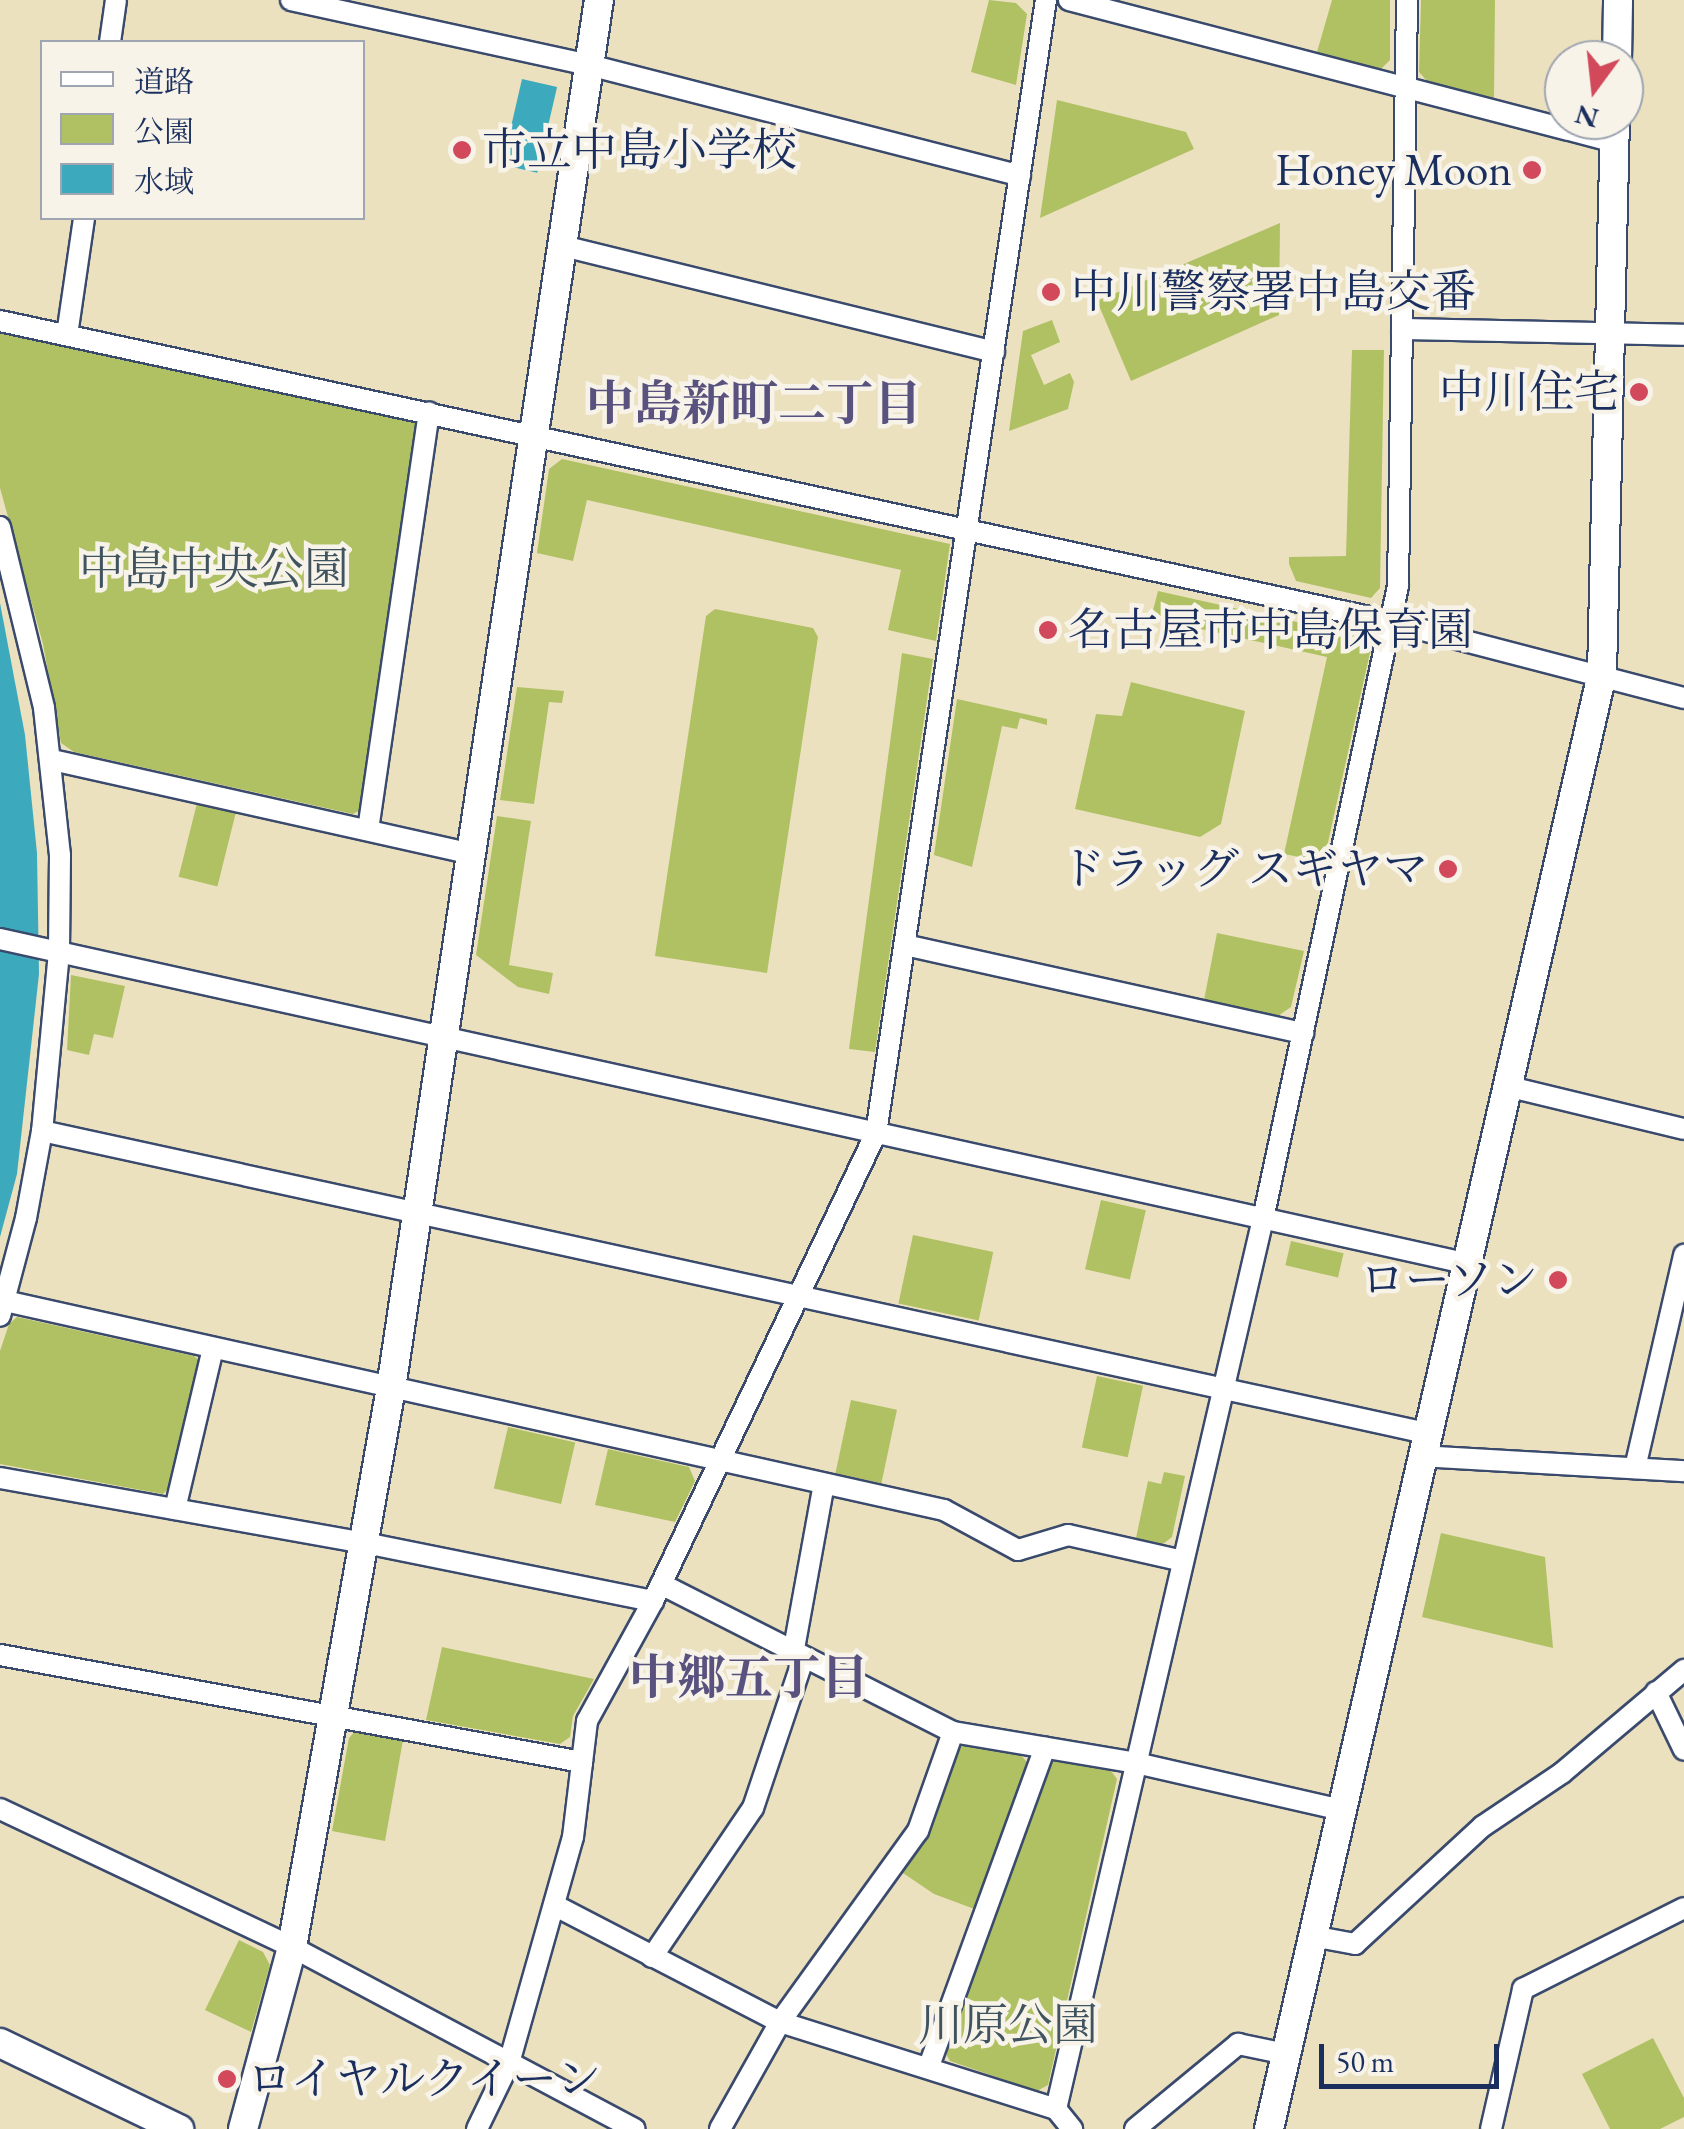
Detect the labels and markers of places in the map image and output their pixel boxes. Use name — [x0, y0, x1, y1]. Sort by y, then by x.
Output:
place label: 市立中島小学校 — [482, 123, 797, 177]
marker: 市立中島小学校 — [451, 139, 473, 161]
place label: Honey Moon — [1275, 143, 1512, 197]
marker: Honey Moon — [1521, 159, 1543, 181]
place label: 中川警察署中島交番 — [1071, 265, 1476, 319]
marker: 中川警察署中島交番 — [1040, 281, 1062, 303]
place label: 中川住宅 — [1439, 365, 1619, 419]
marker: 中川住宅 — [1628, 381, 1650, 403]
place label: 名古屋市中島保育園 — [1068, 603, 1473, 657]
marker: 名古屋市中島保育園 — [1037, 619, 1059, 641]
place label: ドラッグ スギヤマ — [1059, 842, 1428, 896]
marker: ドラッグ スギヤマ — [1437, 858, 1459, 880]
place label: ローソン — [1358, 1253, 1538, 1307]
marker: ローソン — [1547, 1269, 1569, 1291]
place label: ロイヤルクイーン — [247, 2052, 607, 2106]
marker: ロイヤルクイーン — [216, 2068, 238, 2090]

